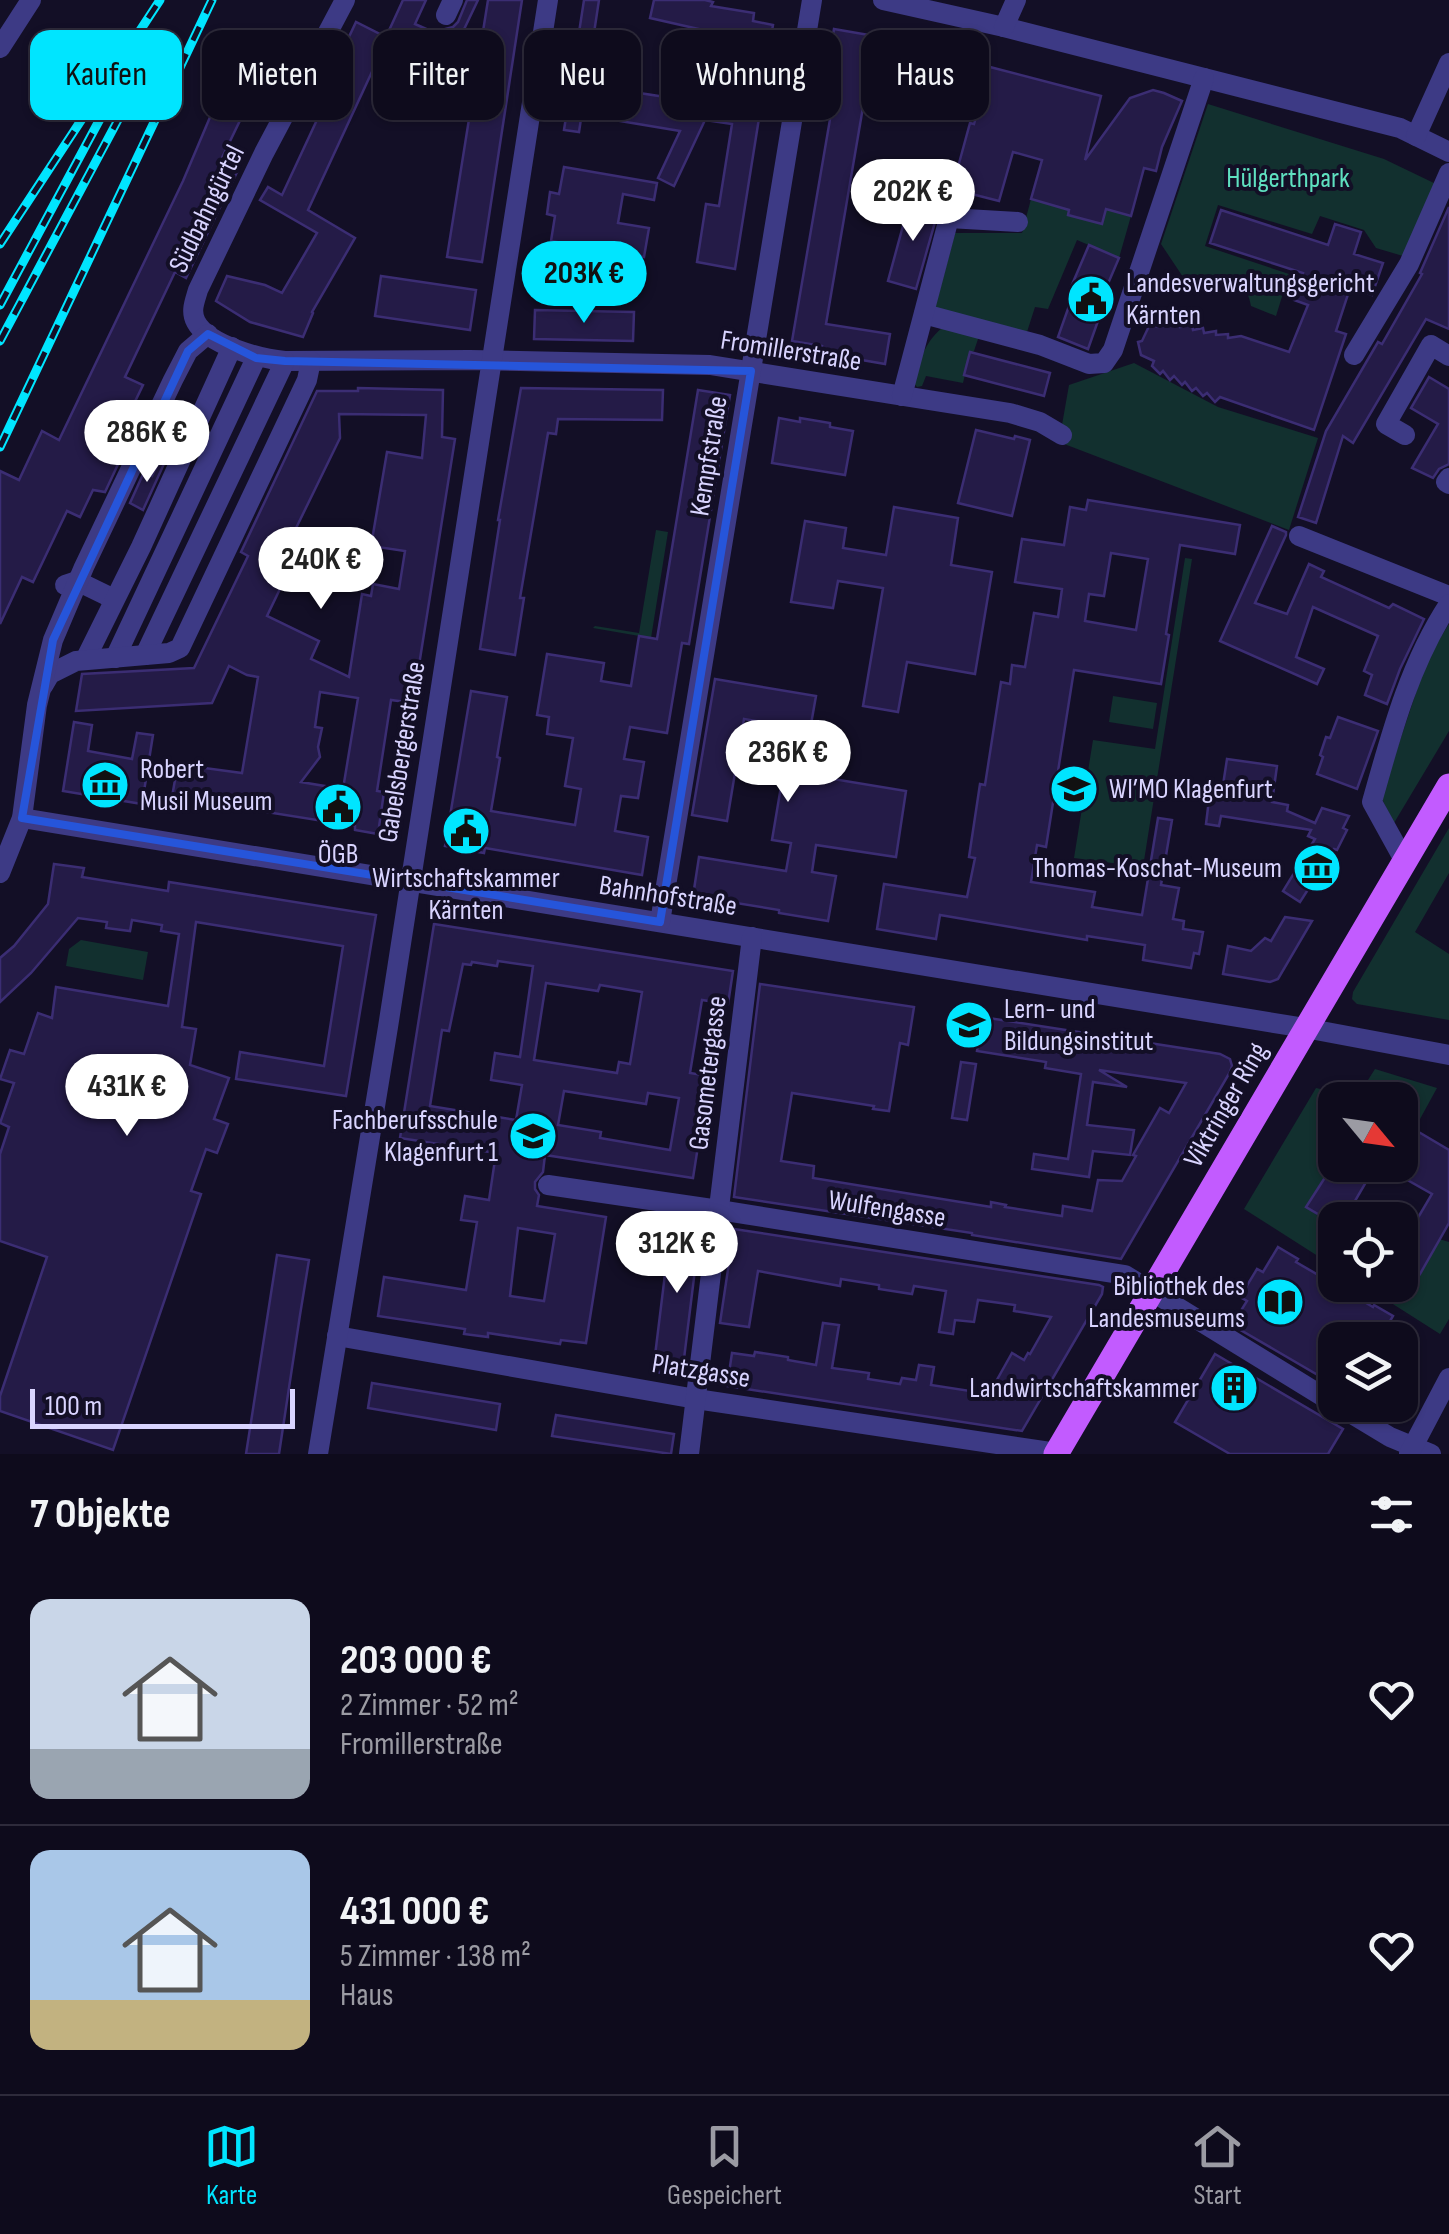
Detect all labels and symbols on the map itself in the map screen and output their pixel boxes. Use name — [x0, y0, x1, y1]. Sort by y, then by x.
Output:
street label: Südbahngürtel — [162, 140, 252, 278]
pin: 202K € — [832, 159, 994, 244]
park label: Hülgerthpark — [1226, 162, 1350, 195]
pin: 203K € — [503, 241, 665, 326]
place label: Landesverwaltungsgericht Kärnten — [1126, 267, 1374, 332]
public building icon: Landesverwaltungsgericht Kärnten — [1065, 273, 1117, 325]
street label: Fromillerstraße — [718, 324, 864, 378]
street label: Kempfstraße — [683, 394, 735, 518]
pin: 286K € — [66, 400, 228, 485]
pin: 240K € — [240, 527, 402, 612]
street label: Gabelsbergerstraße — [371, 659, 433, 845]
pin: 236K € — [707, 720, 869, 805]
place label: Robert Musil Museum — [140, 753, 273, 818]
museum icon: Robert Musil Museum — [79, 759, 131, 811]
school or university icon: WI’MO Klagenfurt — [1048, 763, 1100, 815]
place label: WI’MO Klagenfurt — [1109, 773, 1273, 806]
public building icon: ÖGB — [312, 781, 364, 833]
public building icon: Wirtschaftskammer Kärnten — [440, 805, 492, 857]
place label: ÖGB — [318, 838, 358, 871]
museum icon: Thomas-Koschat-Museum — [1291, 842, 1343, 894]
place label: Thomas-Koschat-Museum — [1032, 852, 1282, 885]
place label: Wirtschaftskammer Kärnten — [372, 862, 560, 927]
street label: Bahnhofstraße — [597, 869, 739, 923]
place label: Lern- und Bildungsinstitut — [1004, 993, 1153, 1058]
street label: Gasometergasse — [682, 994, 734, 1152]
school or university icon: Lern- und Bildungsinstitut — [943, 999, 995, 1051]
street label: Viktringer Ring — [1177, 1037, 1275, 1173]
pin: 431K € — [46, 1054, 208, 1139]
north arrow — [1318, 1082, 1418, 1182]
place label: Fachberufsschule Klagenfurt 1 — [332, 1104, 498, 1169]
school or university icon: Fachberufsschule Klagenfurt 1 — [507, 1110, 559, 1162]
street label: Wulfengasse — [826, 1183, 948, 1235]
pin: 312K € — [596, 1211, 758, 1296]
place label: Bibliothek des Landesmuseums — [1088, 1270, 1245, 1335]
library icon: Bibliothek des Landesmuseums — [1254, 1276, 1306, 1328]
street label: Platzgasse — [649, 1347, 753, 1395]
building icon: Landwirtschaftskammer — [1208, 1362, 1260, 1414]
place label: Landwirtschaftskammer — [969, 1372, 1199, 1405]
scale bar — [30, 1384, 295, 1428]

